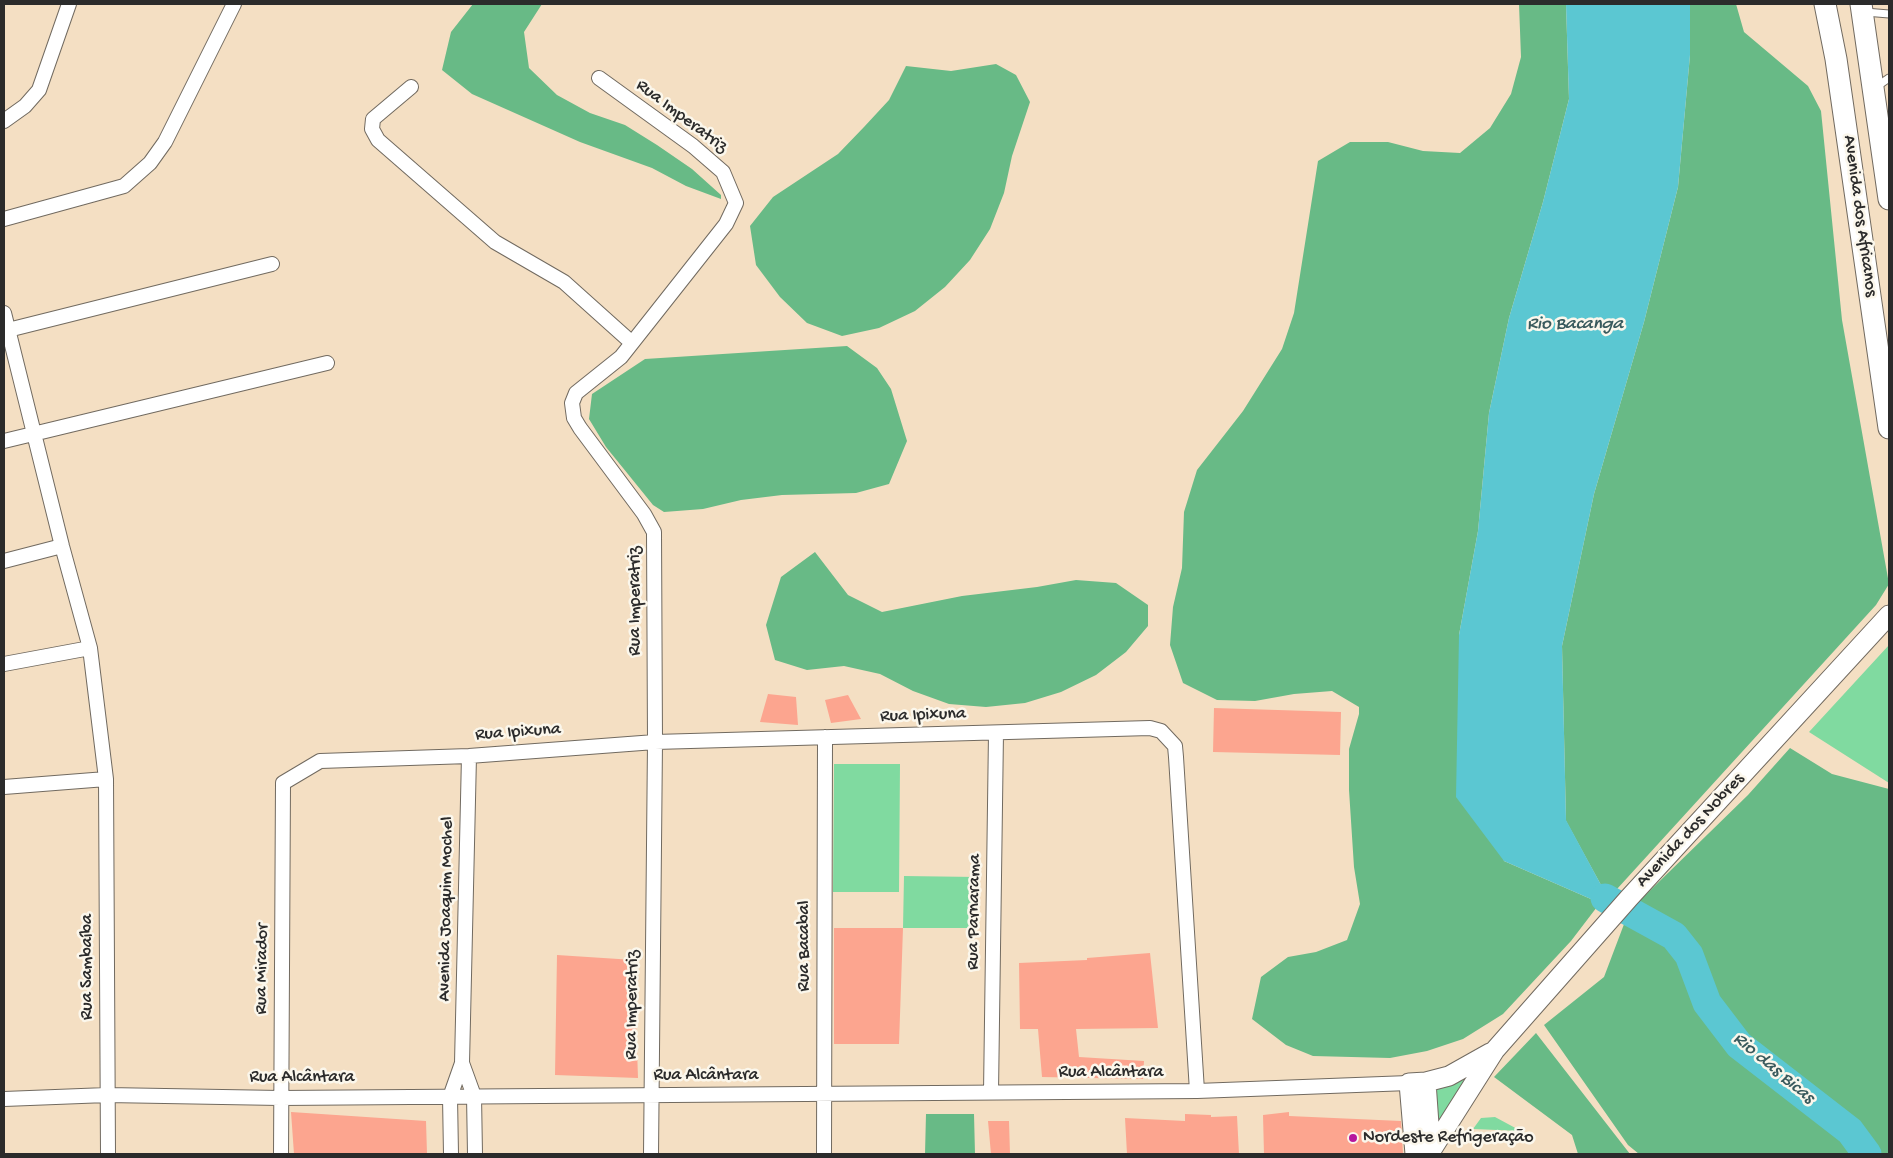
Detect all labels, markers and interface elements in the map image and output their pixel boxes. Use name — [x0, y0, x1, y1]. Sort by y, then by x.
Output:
street label: Rua Imperatriz — [631, 75, 731, 159]
street label: Avenida dos Africanos — [1837, 134, 1881, 298]
water label: Rio Bacanga — [1527, 314, 1623, 336]
street label: Rua Imperatriz — [625, 546, 647, 656]
street label: Rua Ipixuna — [880, 704, 966, 728]
street label: Rua Ipixuna — [475, 719, 561, 747]
street label: Avenida dos Nobres — [1632, 769, 1750, 893]
street label: Avenida Joaquim Mochel — [435, 816, 459, 1002]
street label: Rua Parnarama — [963, 854, 987, 970]
street label: Rua Bacabal — [794, 901, 816, 991]
street label: Rua Sambaíba — [77, 914, 99, 1020]
street label: Rua Mirador — [251, 923, 275, 1015]
street label: Rua Imperatriz — [621, 950, 645, 1060]
water label: Rio das Bicas — [1728, 1028, 1818, 1110]
street label: Rua Alcântara — [1058, 1062, 1164, 1084]
street label: Rua Alcântara — [653, 1065, 759, 1087]
street label: Rua Alcântara — [249, 1067, 355, 1089]
place label: Nordeste Refrigeração — [1363, 1127, 1534, 1149]
marker: Nordeste Refrigeração — [1347, 1132, 1359, 1144]

